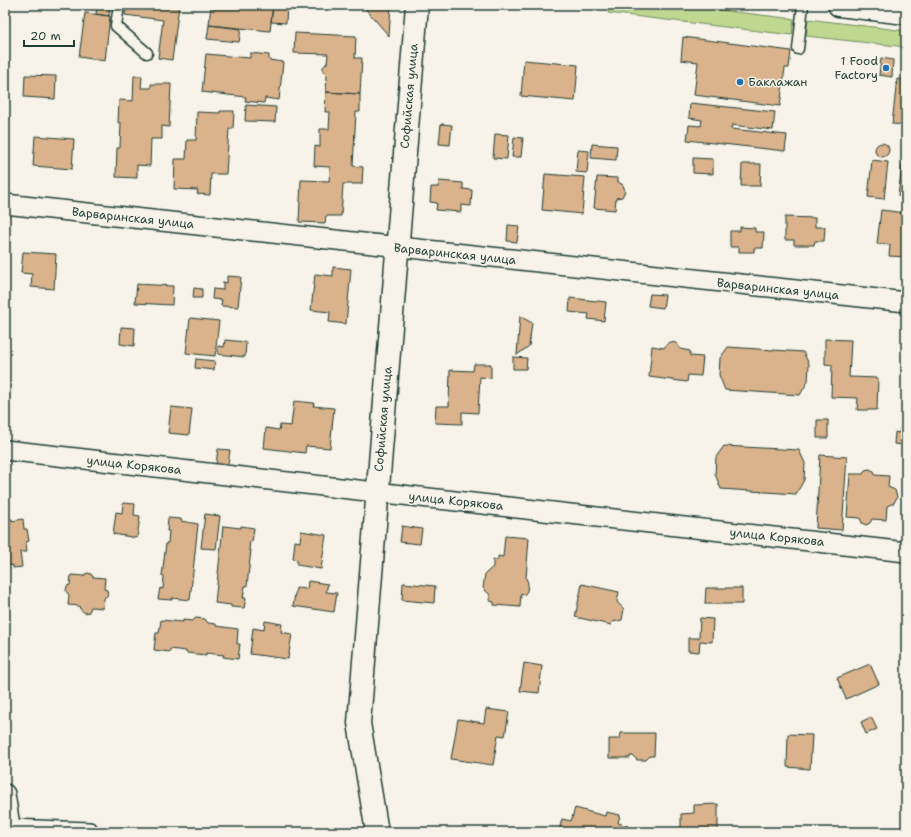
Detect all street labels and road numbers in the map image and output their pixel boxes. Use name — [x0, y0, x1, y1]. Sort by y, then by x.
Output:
street label: Софийская улица — [396, 42, 422, 149]
street label: Варваринская улица — [71, 204, 196, 232]
street label: Варваринская улица — [393, 240, 518, 268]
street label: Варваринская улица — [716, 275, 841, 303]
street label: Софийская улица — [370, 365, 396, 472]
street label: улица Корякова — [86, 452, 183, 478]
street label: улица Корякова — [408, 488, 505, 514]
street label: улица Корякова — [729, 524, 826, 550]

